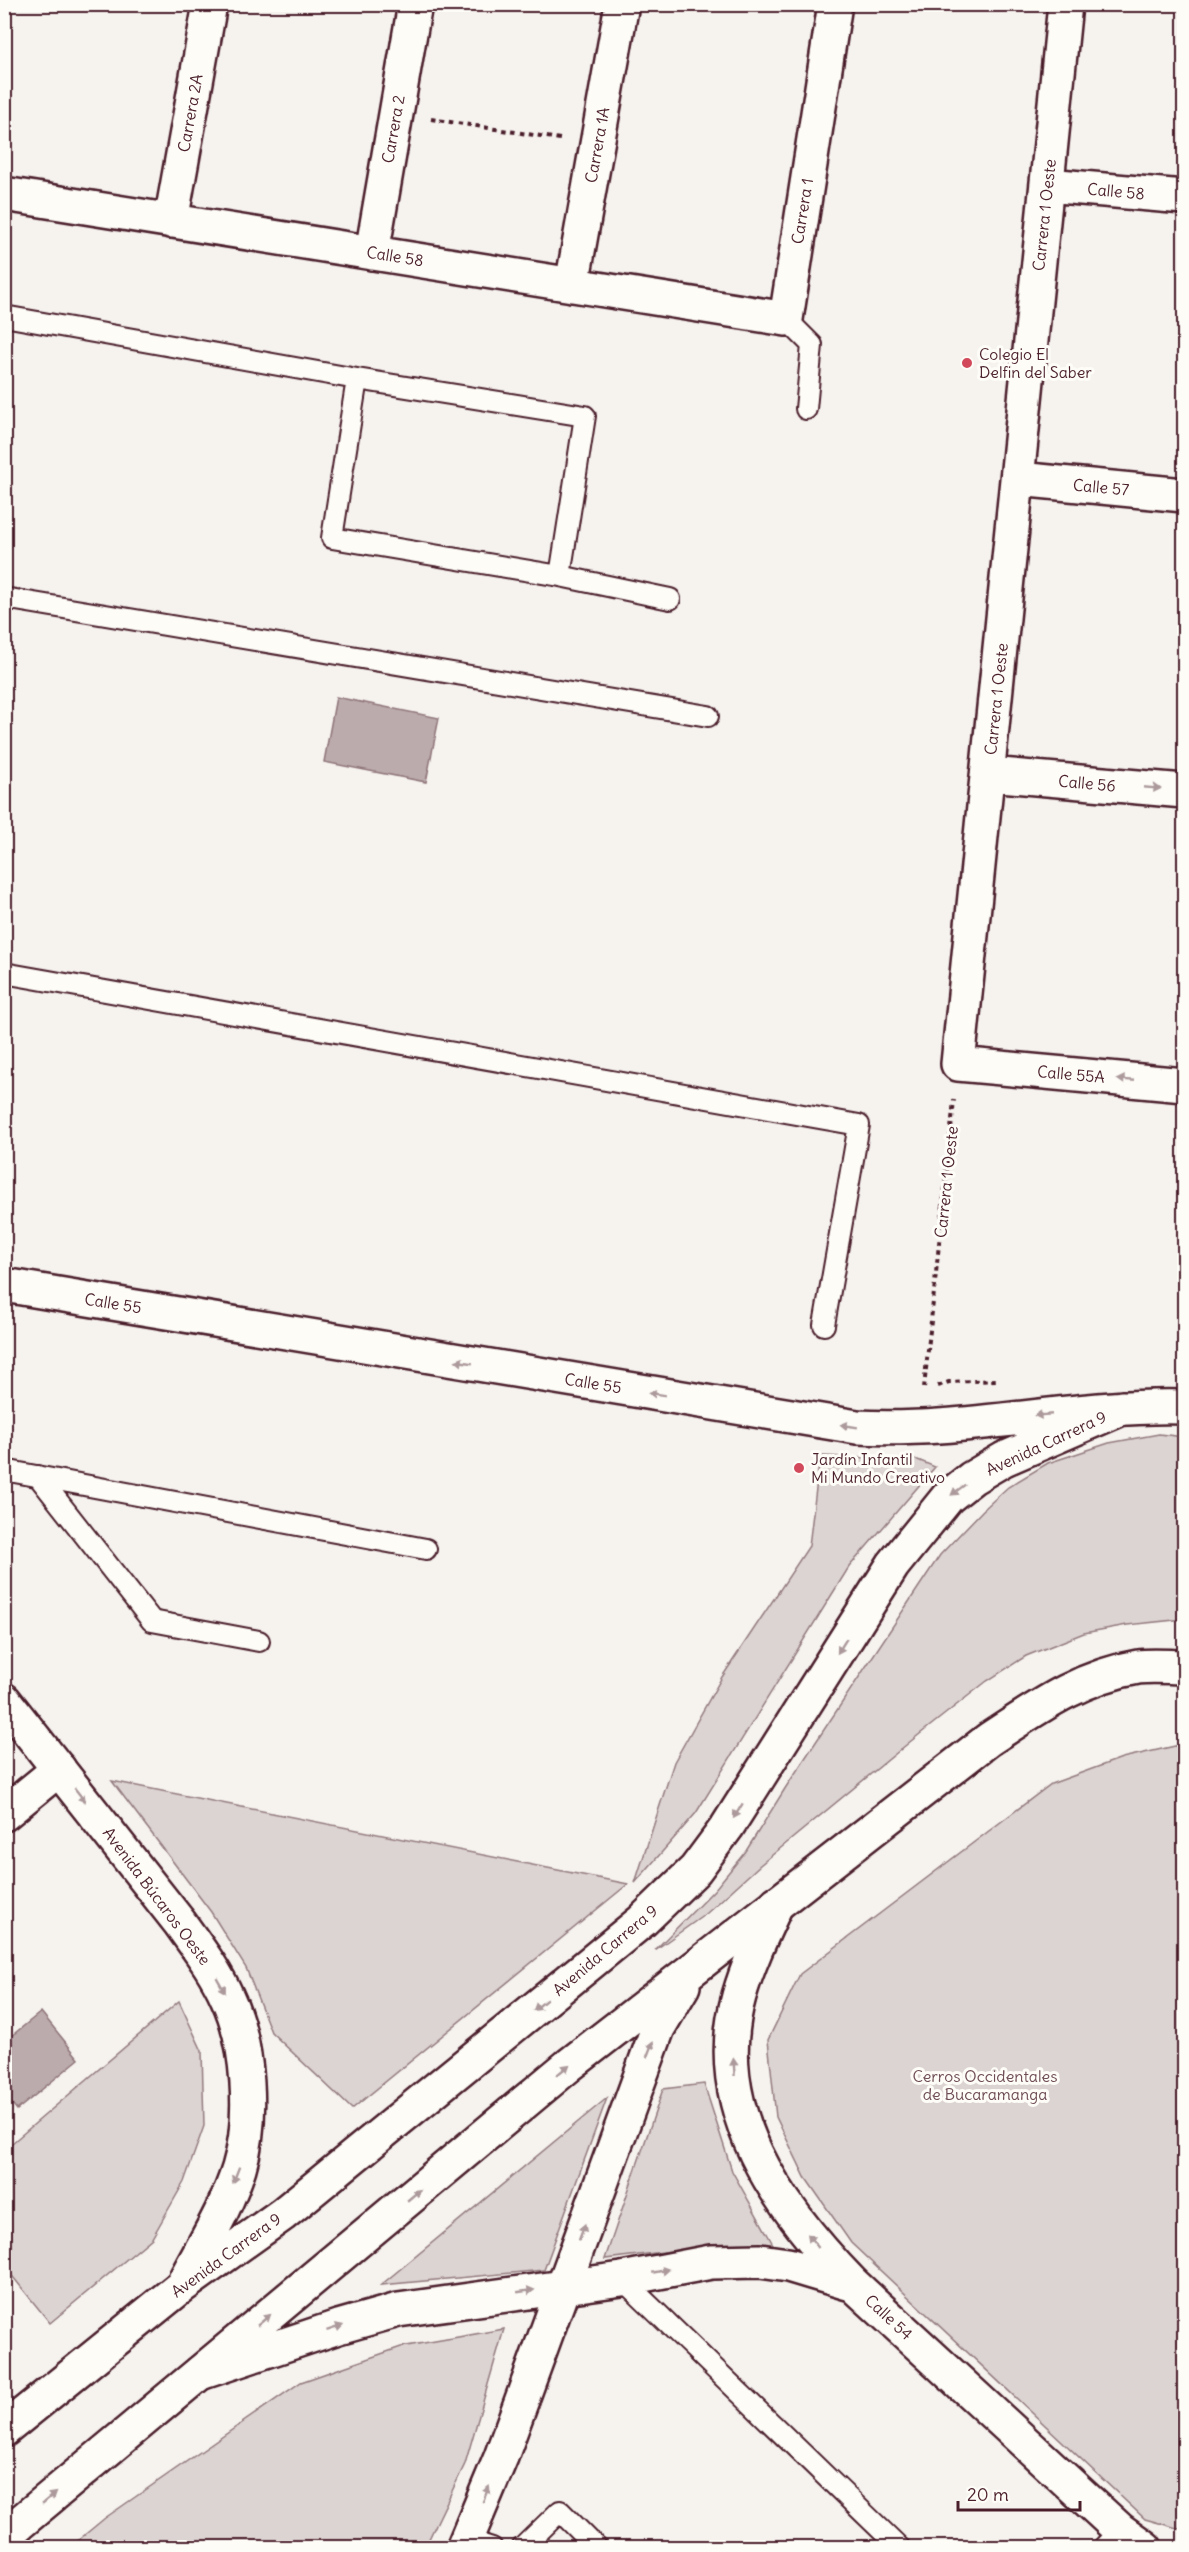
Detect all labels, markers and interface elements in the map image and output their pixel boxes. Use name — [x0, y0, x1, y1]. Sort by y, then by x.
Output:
street label: Carrera 2A — [173, 72, 207, 154]
street label: Carrera 2 — [377, 93, 409, 165]
street label: Carrera 1A — [580, 106, 614, 184]
street label: Carrera 1 Oeste — [1028, 158, 1060, 272]
street label: Carrera 1 — [787, 177, 817, 245]
street label: Calle 58 — [1086, 179, 1146, 203]
street label: Calle 58 — [365, 242, 425, 270]
place label: Colegio El Delfin del Saber — [979, 344, 1092, 382]
marker: Colegio El Delfin del Saber — [960, 356, 974, 370]
street label: Calle 57 — [1072, 475, 1130, 499]
street label: Carrera 1 Oeste — [980, 642, 1012, 756]
street label: Calle 56 — [1057, 771, 1117, 795]
one-way arrow — [1142, 783, 1161, 793]
street label: Calle 55A — [1036, 1061, 1106, 1087]
one-way arrow — [1117, 1075, 1136, 1085]
street label: Carrera 1 Oeste — [930, 1125, 962, 1239]
street label: Calle 55 — [83, 1289, 143, 1317]
one-way arrow — [455, 1357, 474, 1366]
street label: Calle 55 — [563, 1369, 623, 1397]
one-way arrow — [647, 1389, 666, 1398]
street label: Avenida Carrera 9 — [982, 1406, 1110, 1480]
one-way arrow — [1034, 1410, 1053, 1420]
one-way arrow — [839, 1421, 858, 1430]
place label: Jardín Infantil Mi Mundo Creativo — [811, 1449, 945, 1487]
marker: Jardín Infantil Mi Mundo Creativo — [792, 1461, 806, 1475]
one-way arrow — [950, 1484, 966, 1496]
one-way arrow — [837, 1638, 848, 1654]
one-way arrow — [73, 1788, 85, 1803]
one-way arrow — [732, 1802, 744, 1818]
street label: Avenida Búcaros Oeste — [99, 1823, 215, 1969]
street label: Avenida Carrera 9 — [548, 1900, 662, 2000]
one-way arrow — [216, 1977, 226, 1994]
one-way arrow — [532, 1998, 548, 2011]
one-way arrow — [646, 2040, 656, 2058]
one-way arrow — [729, 2058, 738, 2077]
one-way arrow — [555, 2064, 570, 2077]
park label: Cerros Occidentales de Bucaramanga — [913, 2066, 1057, 2104]
one-way arrow — [231, 2166, 240, 2184]
one-way arrow — [406, 2189, 421, 2202]
street label: Avenida Carrera 9 — [167, 2208, 285, 2302]
one-way arrow — [578, 2223, 588, 2241]
one-way arrow — [808, 2234, 820, 2249]
one-way arrow — [652, 2266, 671, 2275]
one-way arrow — [517, 2287, 536, 2296]
street label: Calle 54 — [861, 2290, 917, 2344]
one-way arrow — [256, 2314, 271, 2327]
one-way arrow — [326, 2323, 344, 2332]
scale bar — [958, 2474, 1080, 2512]
text: 20 m — [967, 2483, 1009, 2506]
one-way arrow — [482, 2485, 492, 2503]
one-way arrow — [41, 2492, 57, 2505]

